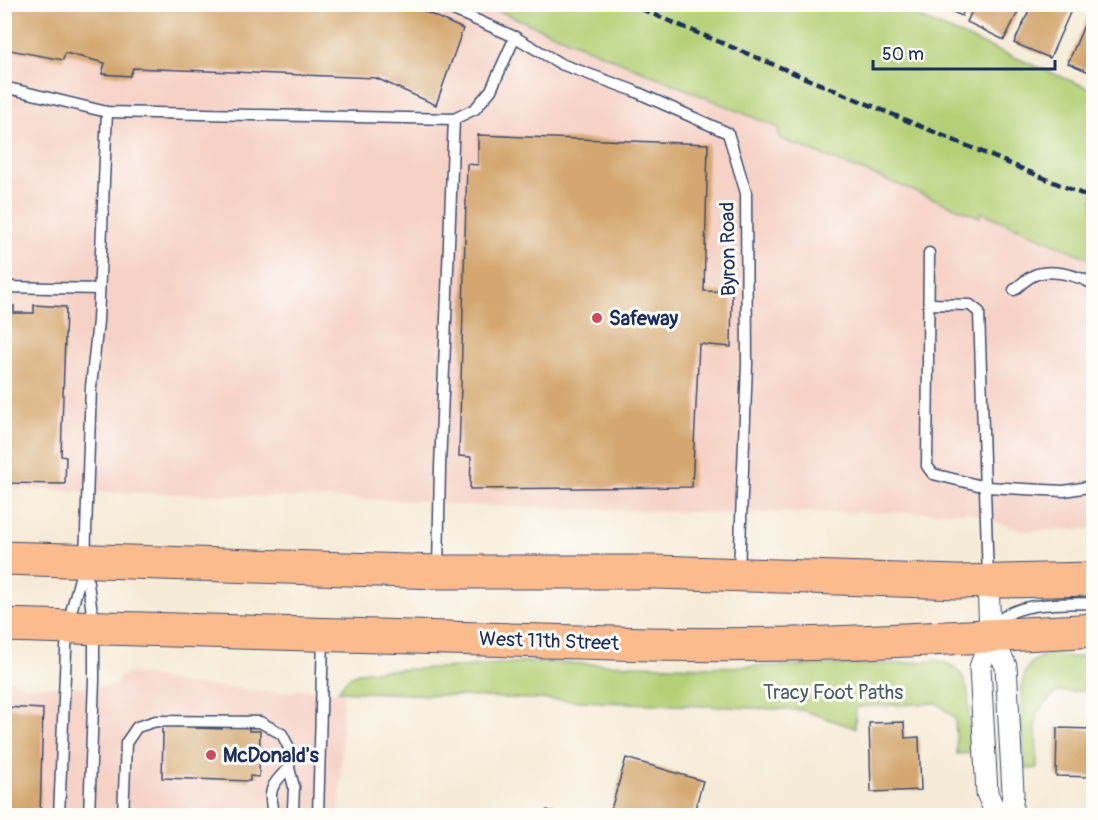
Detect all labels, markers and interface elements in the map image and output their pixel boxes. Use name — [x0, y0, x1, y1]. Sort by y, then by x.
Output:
scale bar — [873, 33, 1054, 71]
text: 50 m — [882, 43, 924, 66]
street label: Byron Road — [715, 202, 741, 296]
place label: Safeway — [609, 306, 679, 331]
marker: Safeway — [590, 311, 604, 325]
street label: West 11th Street — [479, 626, 620, 656]
park label: Tracy Foot Paths — [763, 680, 903, 705]
place label: McDonald's — [223, 743, 319, 768]
marker: McDonald's — [204, 748, 218, 762]

